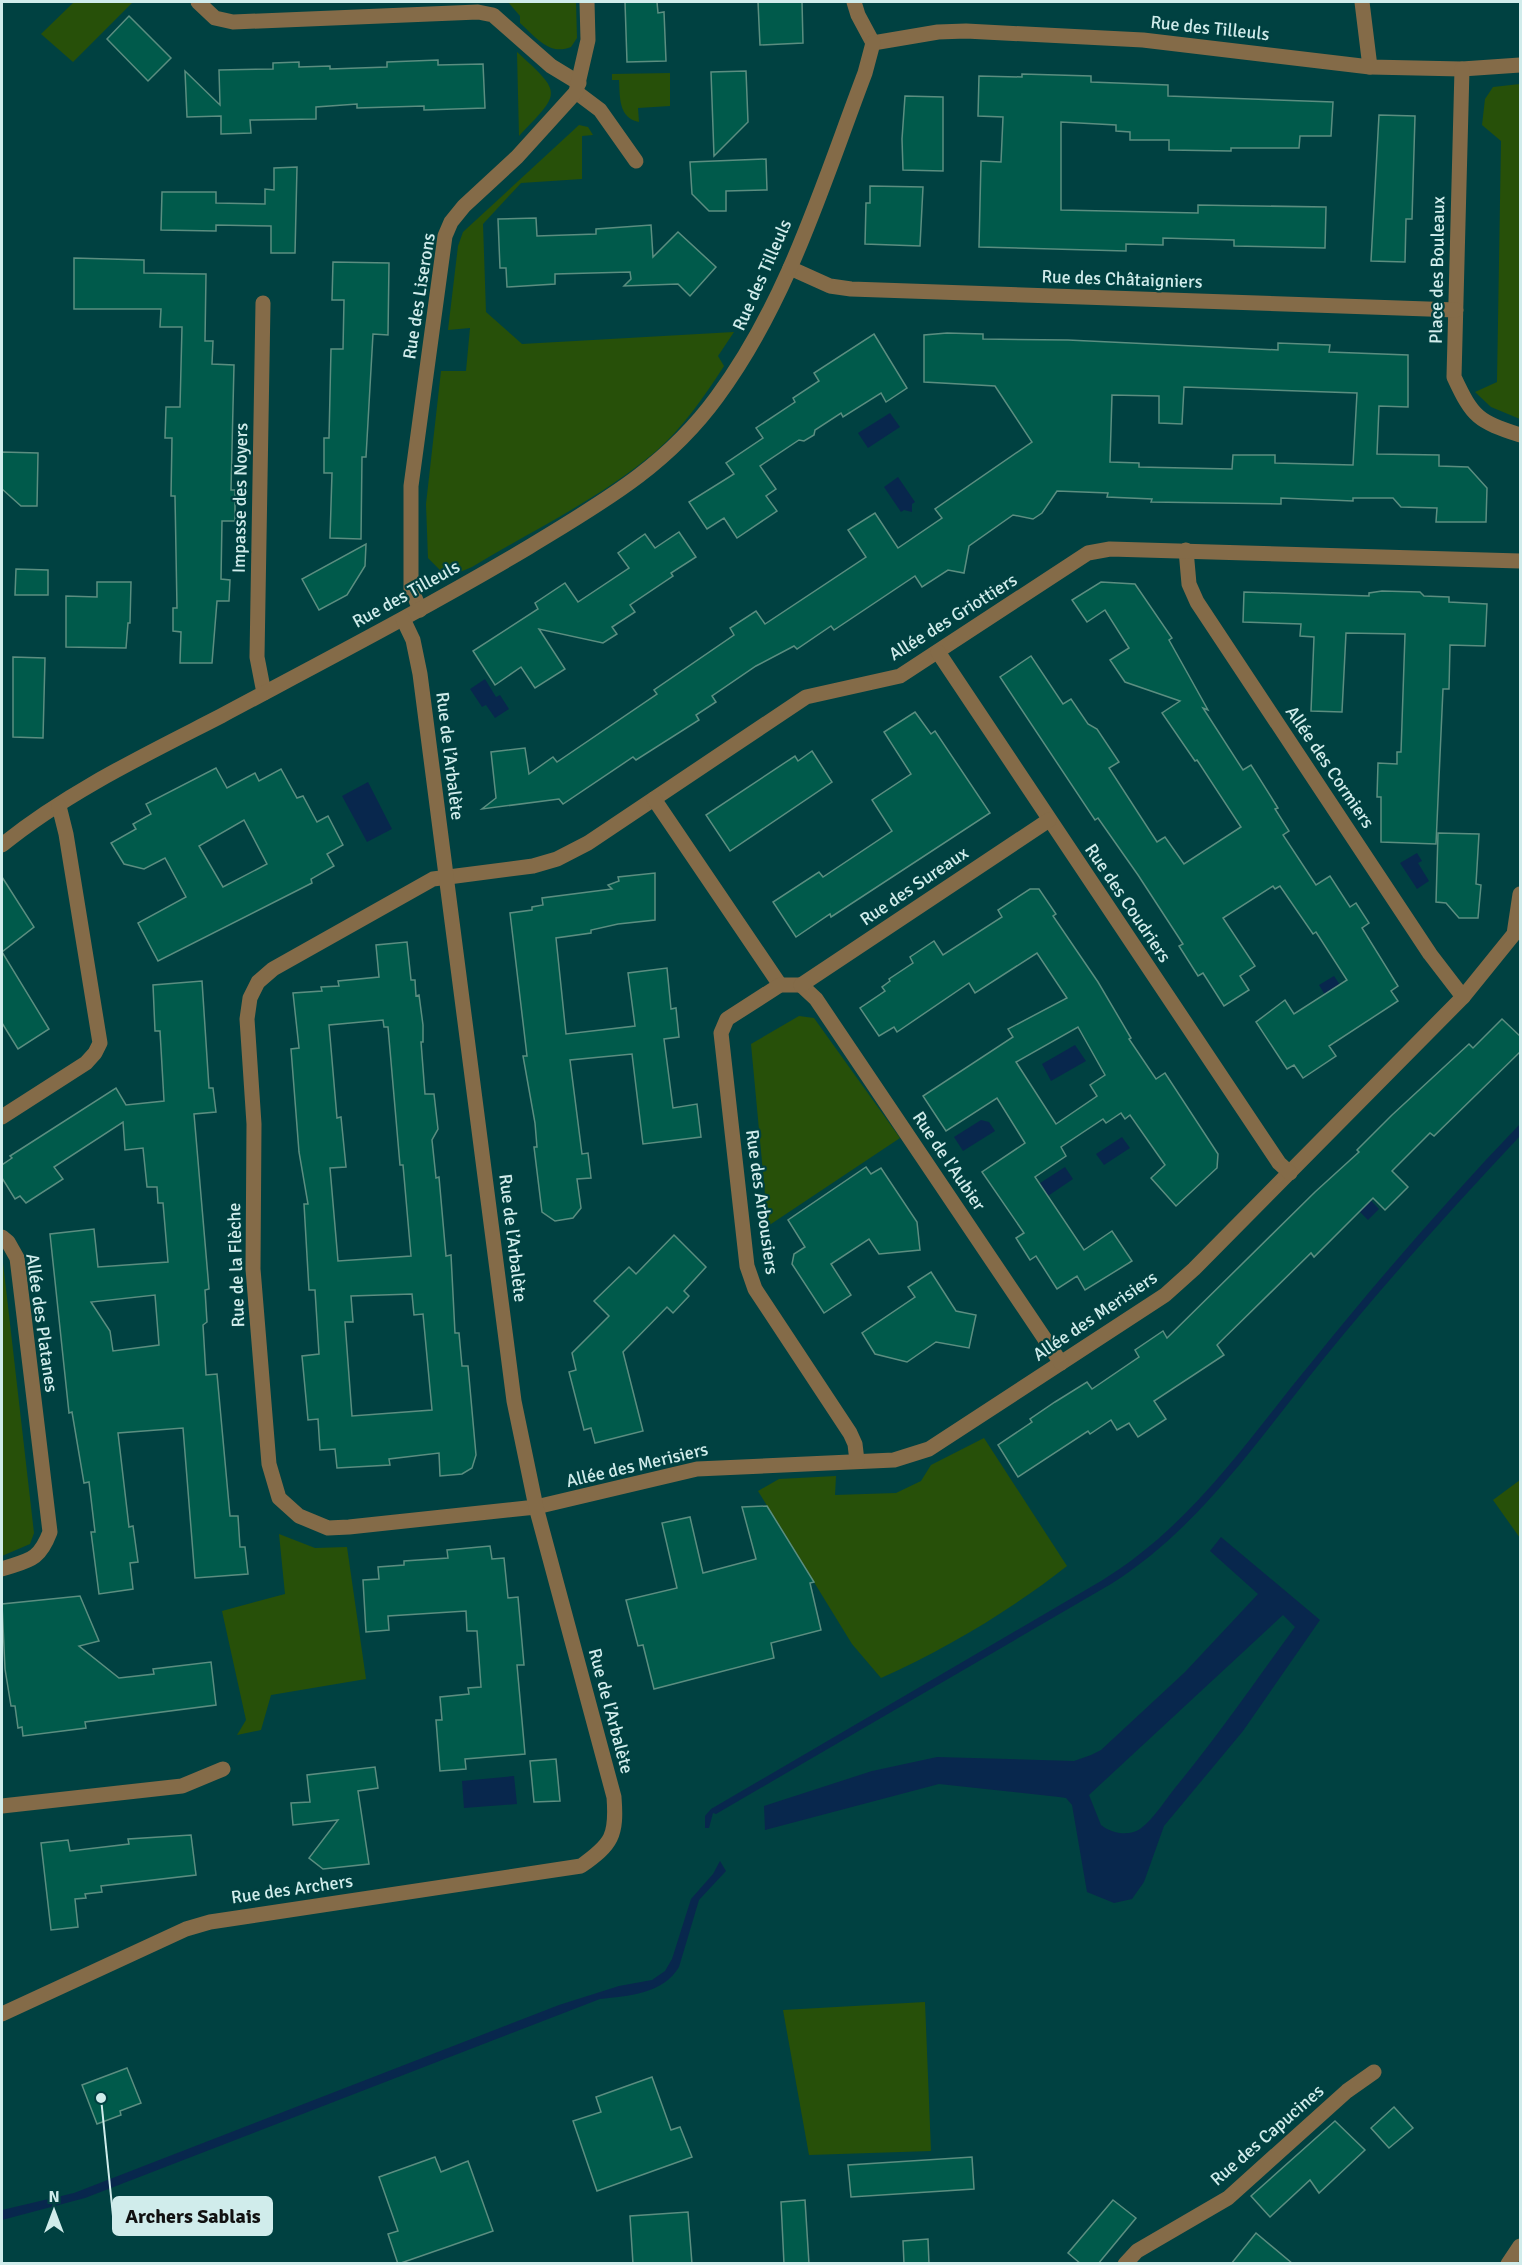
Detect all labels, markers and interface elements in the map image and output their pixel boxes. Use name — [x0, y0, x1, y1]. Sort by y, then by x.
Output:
street label: Rue des Tilleuls — [1149, 11, 1271, 45]
street label: Place des Bouleaux — [1425, 195, 1449, 344]
street label: Rue des Tilleuls — [728, 216, 796, 334]
street label: Rue des Liserons — [398, 231, 440, 361]
street label: Rue des Châtaigniers — [1041, 265, 1203, 293]
street label: Impasse des Noyers — [228, 422, 252, 573]
street label: Rue des Tilleuls — [348, 555, 464, 633]
street label: Allée des Griottiers — [885, 569, 1021, 665]
street label: Rue de l’Arbalète — [431, 691, 469, 821]
street label: Allée des Cormiers — [1281, 702, 1379, 832]
street label: Rue des Coudriers — [1080, 839, 1176, 967]
street label: Rue des Sureaux — [856, 841, 973, 930]
street label: Rue de l'Aubier — [908, 1107, 990, 1215]
street label: Rue des Arbousiers — [741, 1128, 783, 1276]
street label: Rue de l’Arbalète — [494, 1173, 532, 1303]
street label: Rue de la Flèche — [223, 1202, 249, 1328]
street label: Allée des Platanes — [21, 1252, 63, 1394]
street label: Allée des Merisiers — [1029, 1266, 1161, 1366]
street label: Allée des Merisiers — [564, 1438, 710, 1492]
street label: Rue de l’Arbalète — [584, 1646, 638, 1776]
street label: Rue des Archers — [230, 1870, 354, 1908]
street label: Rue des Capucines — [1206, 2080, 1328, 2190]
north arrow — [24, 2181, 84, 2241]
text: N — [48, 2187, 60, 2207]
callout: Archers Sablais — [113, 2197, 272, 2235]
text: Archers Sablais — [125, 2204, 261, 2229]

